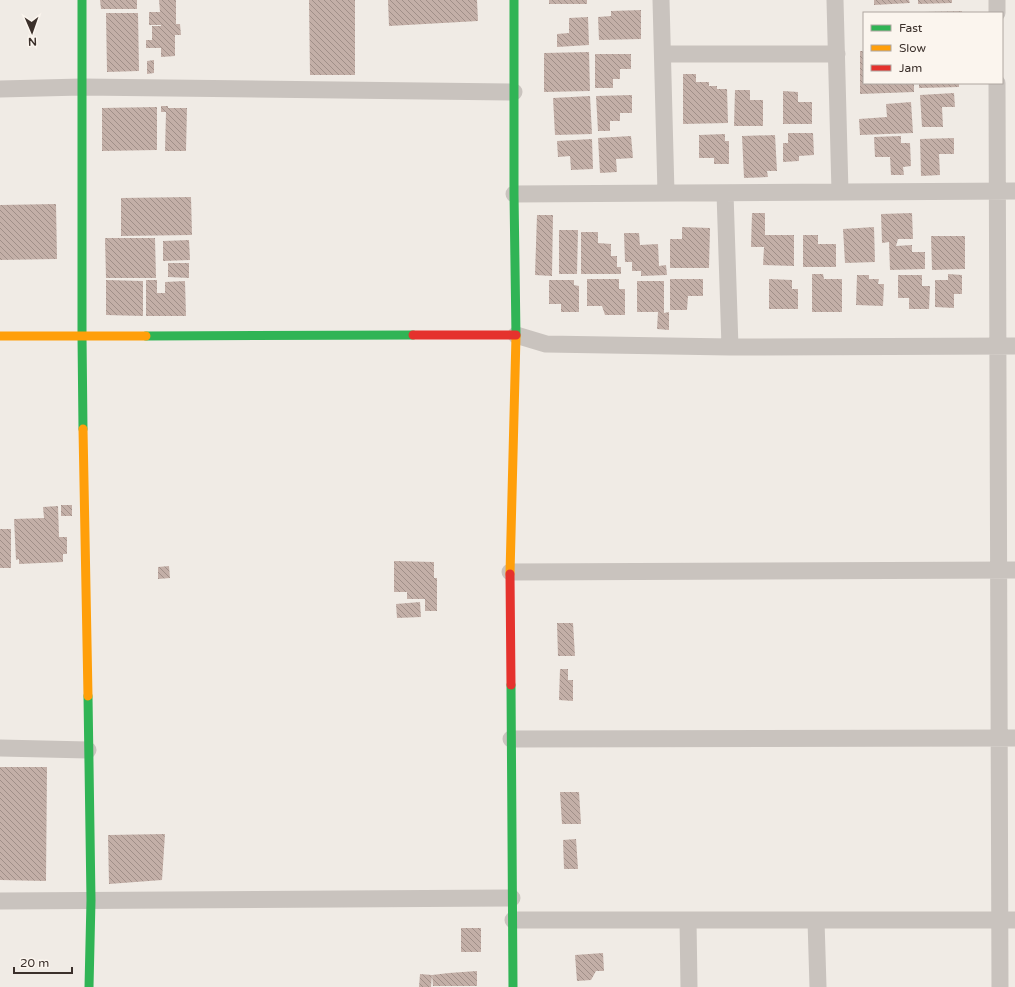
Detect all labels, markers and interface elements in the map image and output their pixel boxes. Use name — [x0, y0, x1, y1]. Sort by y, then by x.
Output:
north arrow — [12, 12, 52, 52]
legend — [863, 12, 1003, 84]
text: Fast — [899, 21, 923, 35]
text: N — [28, 35, 37, 48]
text: Slow — [899, 41, 926, 55]
text: Jam — [899, 61, 922, 75]
scale bar — [14, 949, 72, 975]
text: 20 m — [20, 956, 49, 970]

